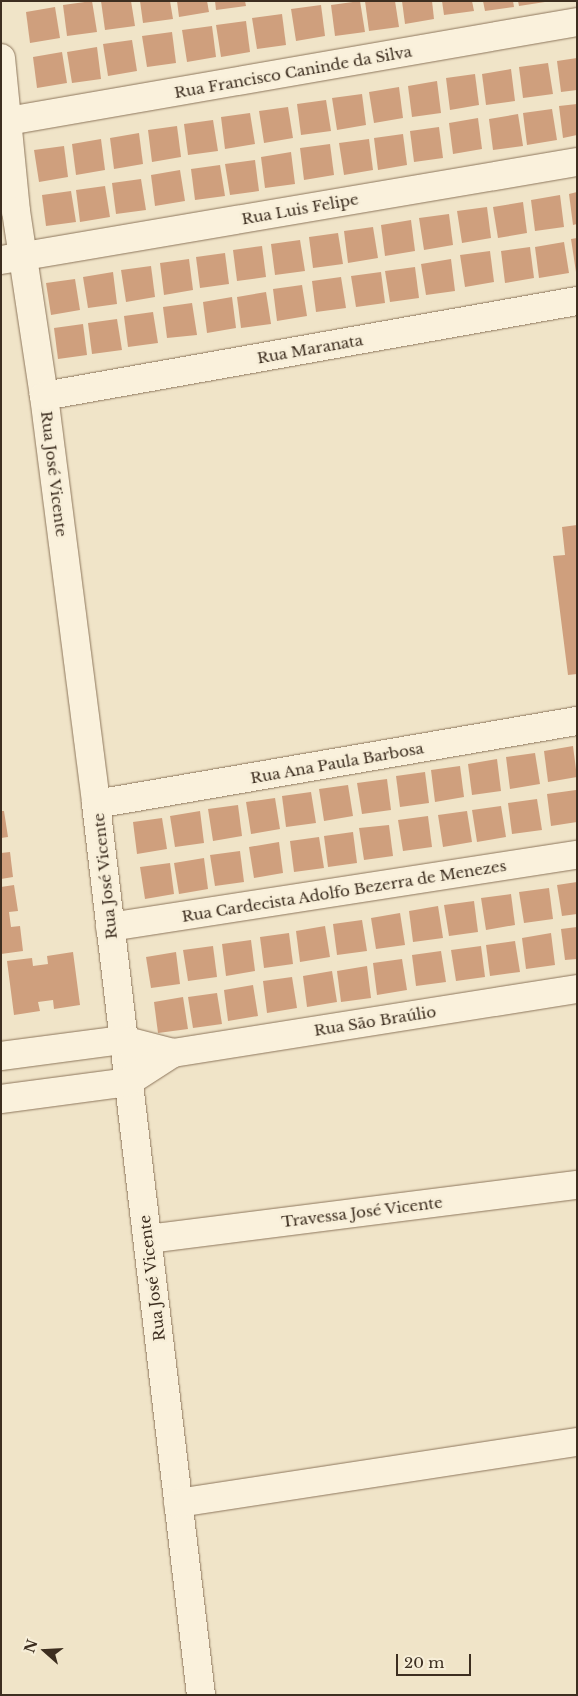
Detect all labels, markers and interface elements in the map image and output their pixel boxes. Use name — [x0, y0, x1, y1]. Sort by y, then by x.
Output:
street label: Rua Francisco Caninde da Silva — [173, 42, 413, 102]
street label: Rua Luis Felipe — [240, 190, 360, 228]
street label: Rua Maranata — [256, 331, 364, 367]
street label: Rua José Vicente — [37, 410, 71, 538]
street label: Rua Ana Paula Barbosa — [248, 739, 426, 787]
street label: Rua José Vicente — [89, 812, 121, 940]
street label: Rua Cardecista Adolfo Bezerra de Menezes — [180, 856, 508, 926]
street label: Rua São Braúlio — [313, 1002, 437, 1040]
street label: Travessa José Vicente — [280, 1193, 444, 1231]
street label: Rua José Vicente — [135, 1214, 169, 1342]
north arrow — [20, 1626, 70, 1676]
text: N — [20, 1637, 41, 1655]
scale bar — [398, 1644, 473, 1676]
text: 20 m — [404, 1653, 444, 1672]

